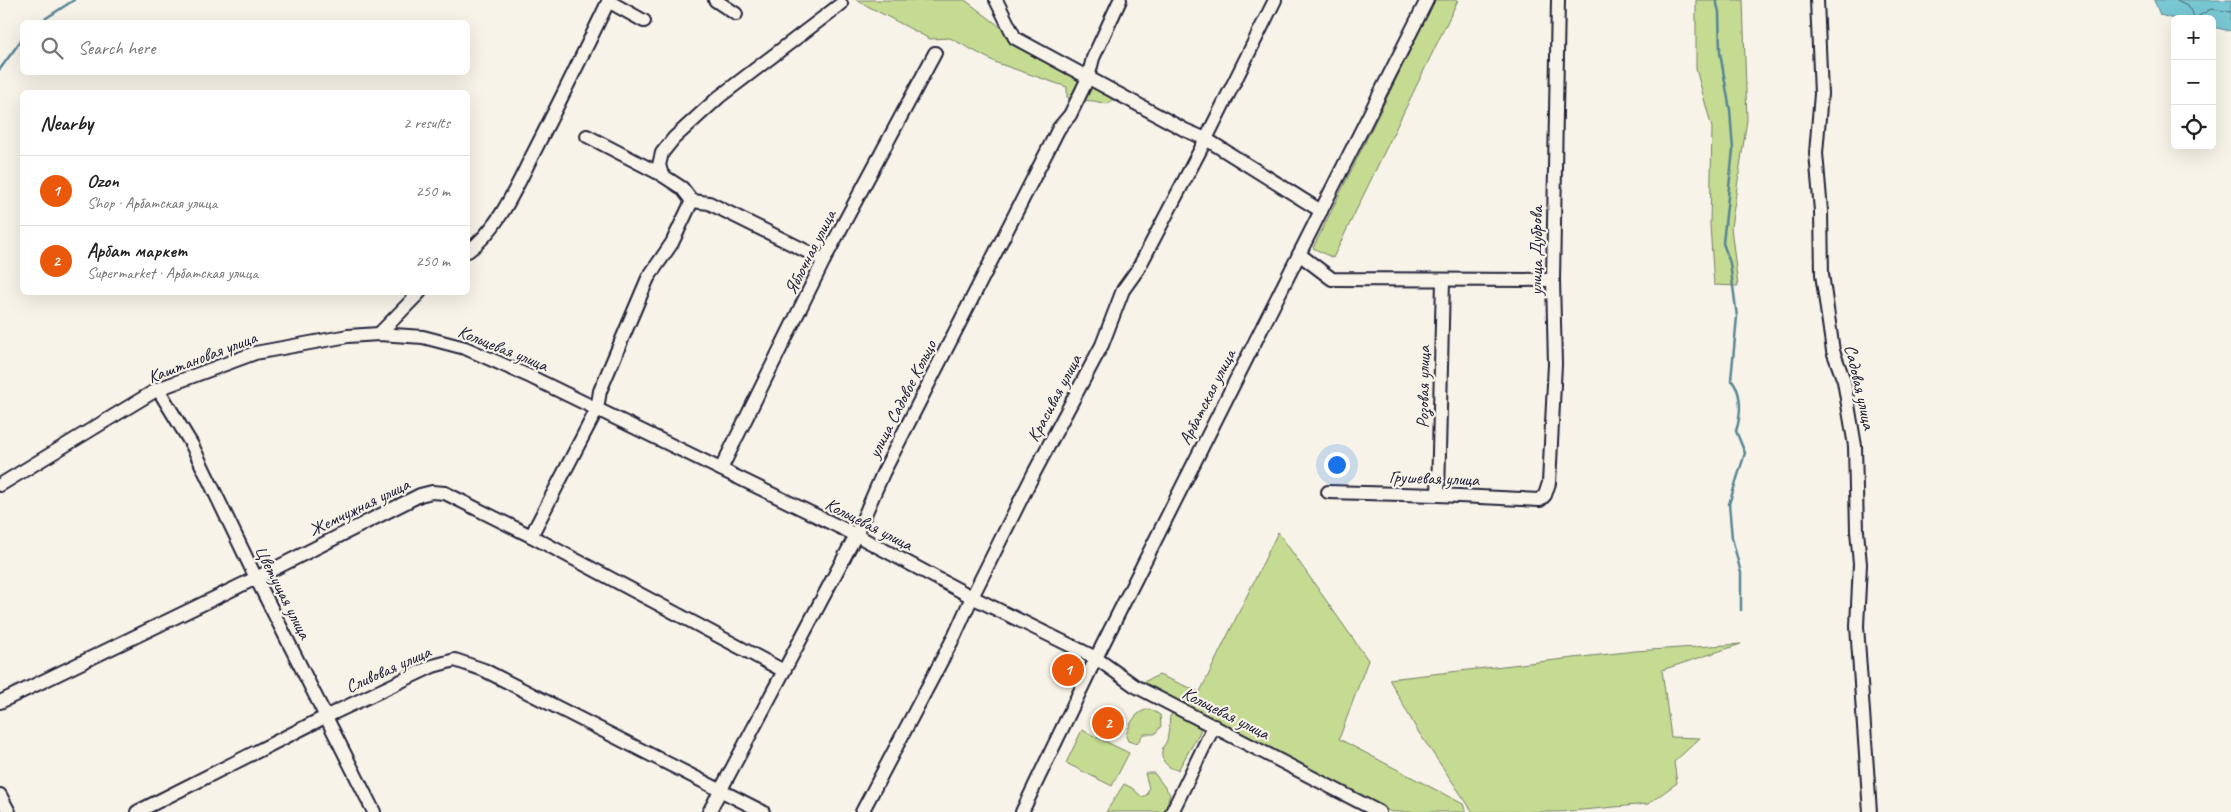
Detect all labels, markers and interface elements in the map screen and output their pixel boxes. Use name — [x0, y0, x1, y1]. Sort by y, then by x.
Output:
map controls — [2171, 15, 2216, 150]
button: + — [2171, 15, 2216, 60]
search box — [20, 20, 470, 75]
icon: search — [38, 34, 66, 62]
text: Search here — [78, 36, 155, 60]
button: − — [2171, 60, 2216, 105]
button: locate — [2171, 105, 2216, 150]
text: Nearby — [40, 110, 93, 136]
text: 2 results — [403, 113, 450, 133]
text: Ozon — [87, 169, 119, 193]
text: 1 — [52, 181, 60, 201]
text: 250 m — [416, 181, 450, 201]
text: Shop · Арбатская улица — [87, 193, 217, 213]
street label: Яблочная улица — [779, 205, 841, 298]
street label: улица Дуброва — [1525, 205, 1547, 297]
text: Арбат маркет — [87, 239, 187, 263]
text: 2 — [52, 251, 60, 271]
text: 250 m — [416, 251, 450, 271]
text: Supermarket · Арбатская улица — [87, 263, 258, 283]
street label: Кольцевая улица — [455, 320, 552, 376]
street label: Каштановая улица — [145, 326, 261, 388]
street label: улица Садовое Кольцо — [862, 335, 942, 463]
street label: Садовая улица — [1840, 342, 1881, 433]
street label: Арбатская улица — [1174, 344, 1241, 448]
street label: Розовая улица — [1411, 344, 1436, 428]
street label: Красивая улица — [1022, 350, 1087, 445]
your location — [1324, 452, 1350, 478]
street label: Грушевая улица — [1389, 465, 1480, 491]
street label: Жемчужная улица — [305, 473, 414, 541]
street label: Кольцевая улица — [822, 493, 917, 556]
street label: Цветущая улица — [250, 542, 316, 643]
street label: Сливовая улица — [342, 640, 435, 697]
pin: 1 — [1052, 651, 1084, 689]
street label: Кольцевая улица — [1179, 682, 1274, 745]
pin: 2 — [1092, 704, 1124, 742]

